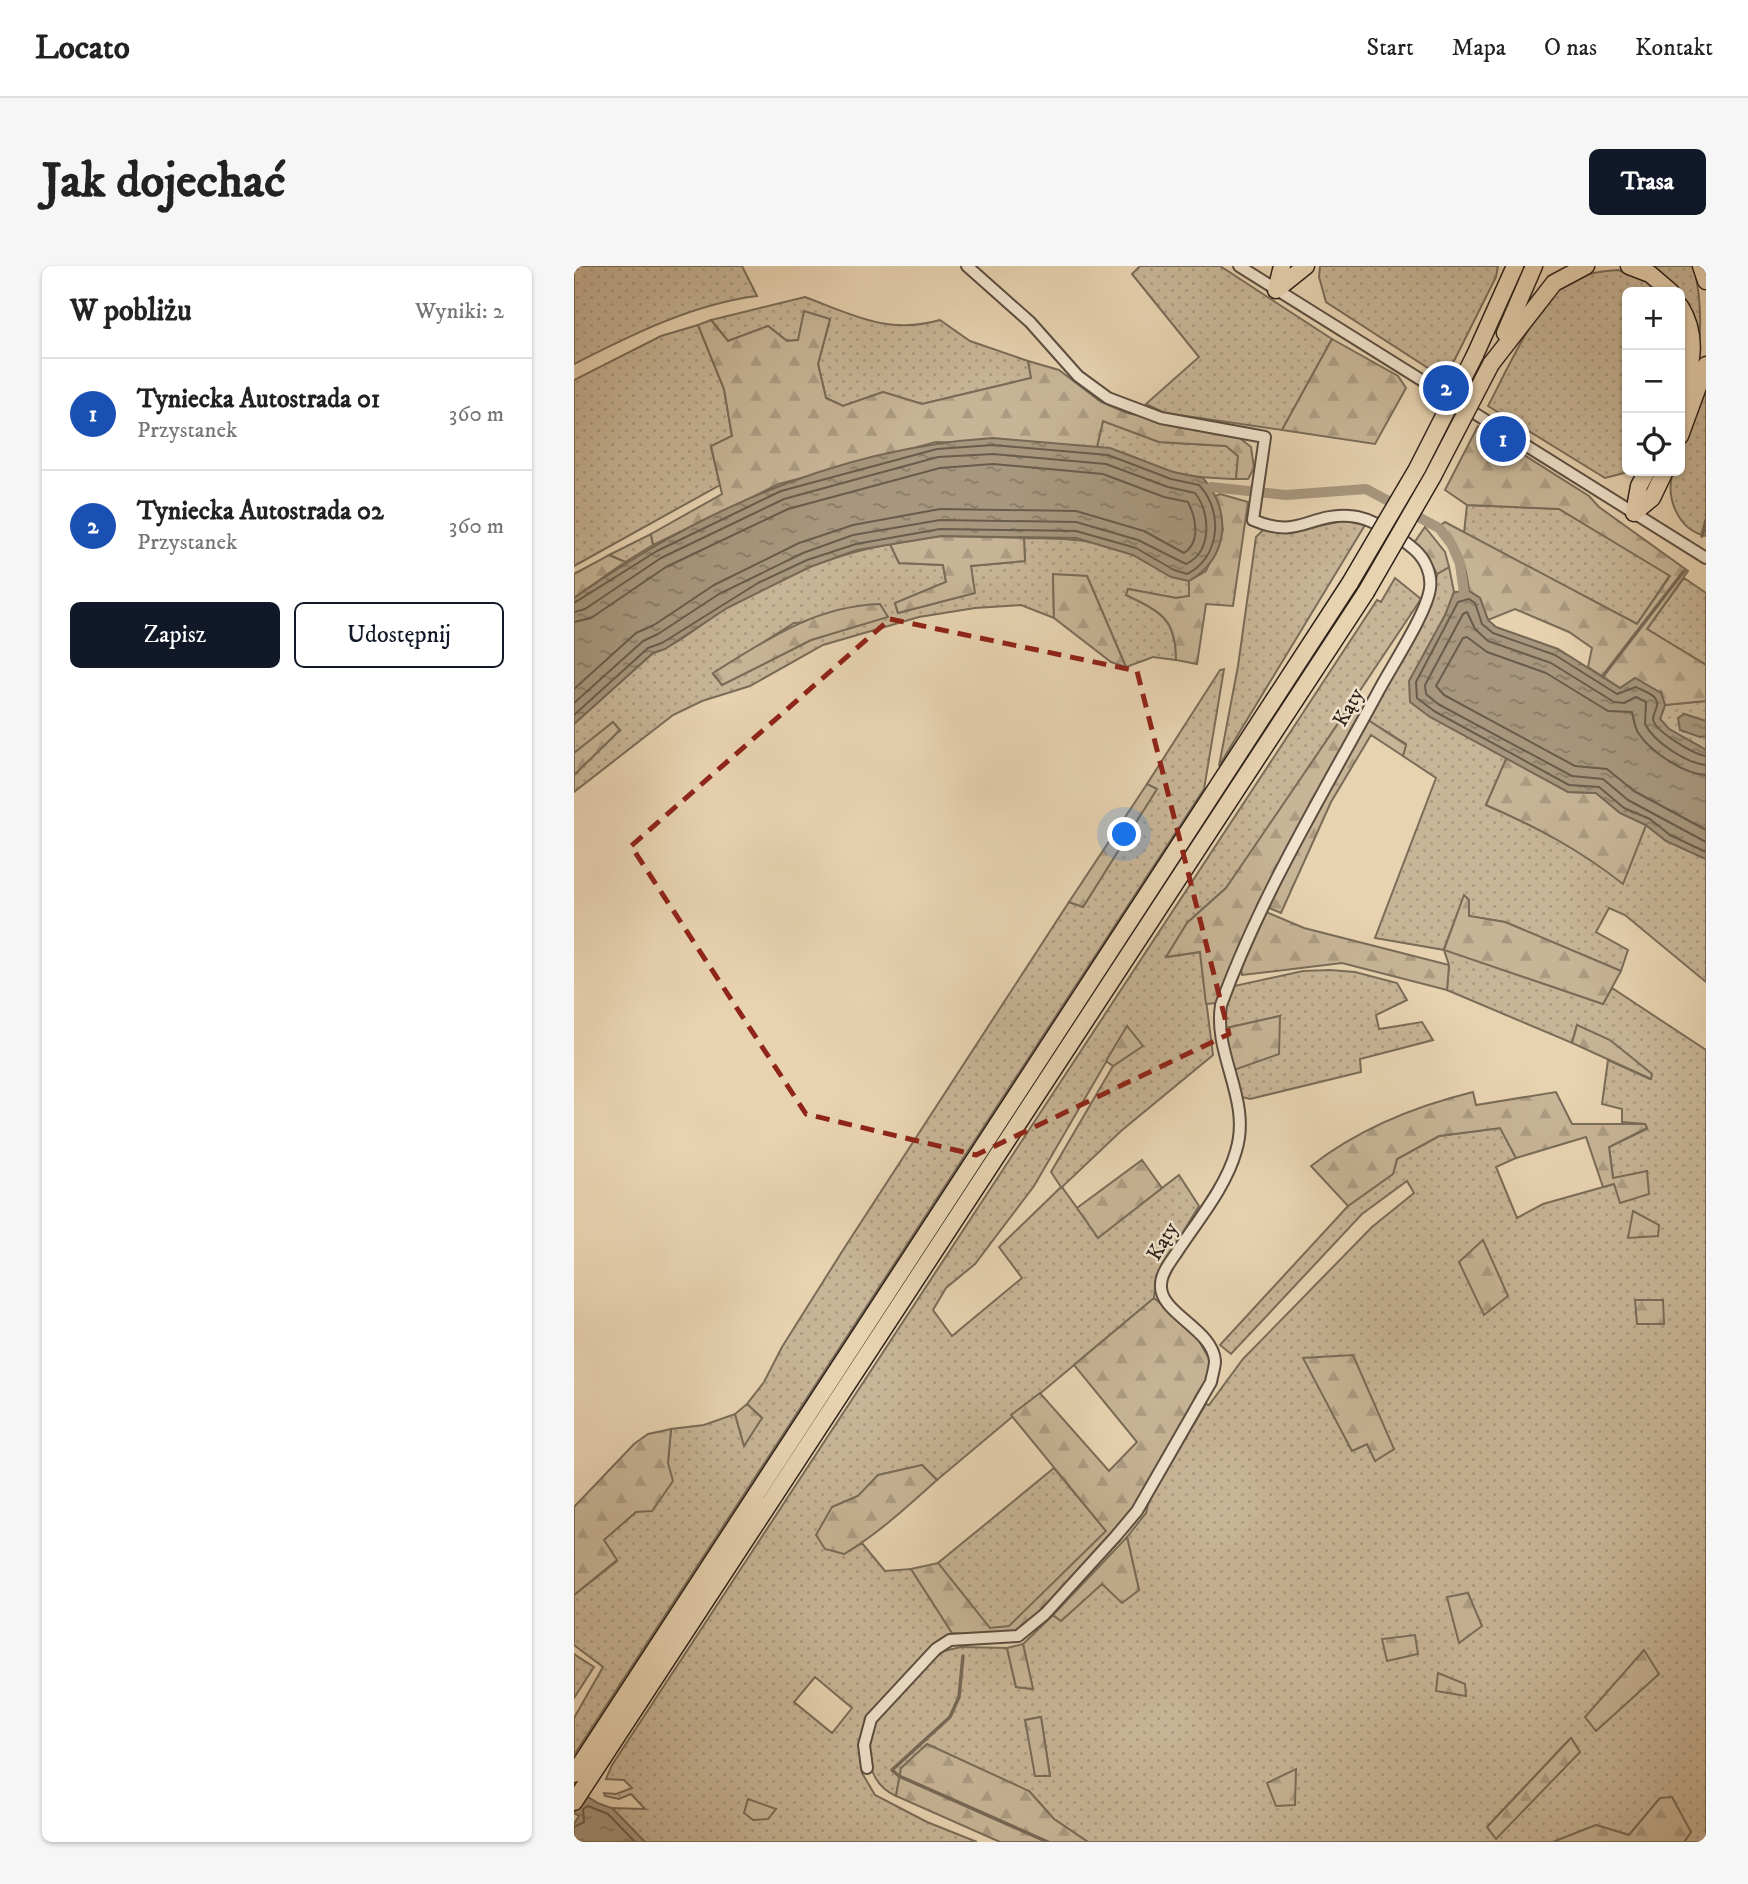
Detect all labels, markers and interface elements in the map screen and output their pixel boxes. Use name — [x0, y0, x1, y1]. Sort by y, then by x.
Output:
text: Locato — [35, 28, 130, 69]
text: Start — [1367, 33, 1414, 63]
text: Mapa — [1452, 33, 1506, 63]
text: O nas — [1544, 33, 1597, 63]
text: Kontakt — [1635, 33, 1713, 63]
button: Trasa — [1589, 149, 1706, 215]
text: Jak dojechać — [42, 151, 285, 213]
map controls — [1622, 287, 1685, 476]
button: + — [1622, 287, 1685, 350]
text: W pobliżu — [70, 293, 192, 330]
text: Wyniki: 2 — [415, 297, 504, 326]
button: − — [1622, 350, 1685, 413]
pin: 2 — [1423, 362, 1469, 414]
text: Tyniecka Autostrada 01 — [137, 383, 380, 416]
text: 1 — [89, 400, 97, 429]
text: 360 m — [449, 400, 504, 429]
pin: 1 — [1480, 413, 1526, 465]
button: locate — [1622, 413, 1685, 476]
text: Przystanek — [137, 416, 237, 445]
text: Tyniecka Autostrada 02 — [137, 495, 384, 528]
text: 2 — [87, 512, 99, 541]
text: 360 m — [449, 512, 504, 541]
text: Przystanek — [137, 528, 237, 557]
button: Zapisz — [70, 602, 280, 668]
button: Udostępnij — [294, 602, 504, 668]
street label: Kąty — [1328, 683, 1371, 731]
your location — [1107, 817, 1141, 851]
street label: Kąty — [1142, 1217, 1185, 1265]

